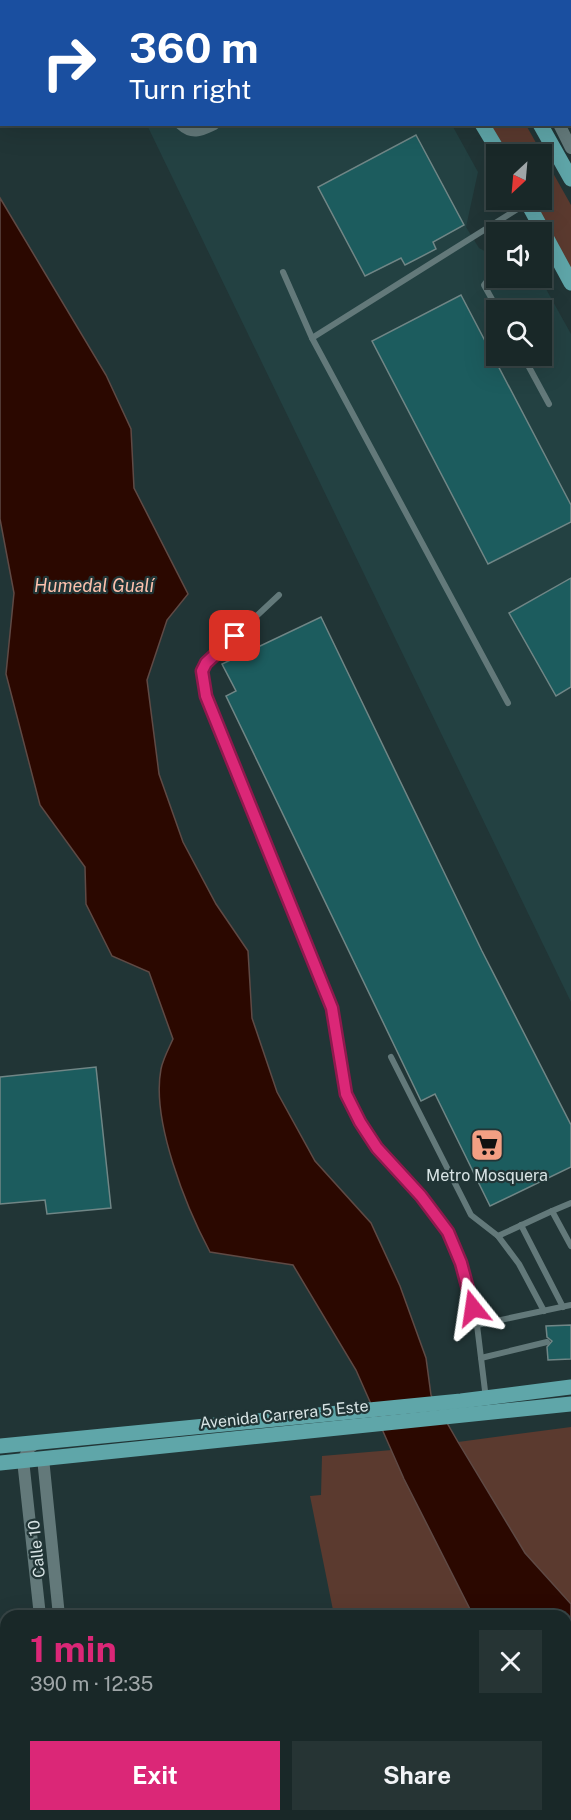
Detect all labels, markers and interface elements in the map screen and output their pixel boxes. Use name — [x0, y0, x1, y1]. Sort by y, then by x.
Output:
text: 360 m — [129, 23, 259, 72]
icon: right — [30, 24, 108, 102]
text: Turn right — [129, 73, 252, 105]
north arrow — [486, 144, 552, 210]
map controls — [486, 144, 552, 366]
button: sound — [486, 222, 552, 288]
button: search — [486, 300, 552, 366]
water label: Humedal Gualí — [34, 575, 156, 596]
pin — [209, 610, 260, 661]
icon: arrive — [218, 619, 251, 652]
supermarket icon: Metro Mosquera — [469, 1127, 505, 1163]
place label: Metro Mosquera — [426, 1166, 548, 1185]
position arrow — [441, 1276, 505, 1340]
street label: Avenida Carrera 5 Este — [199, 1396, 369, 1433]
street label: Calle 10 — [24, 1519, 49, 1579]
text: 1 min — [30, 1628, 117, 1670]
button: close — [479, 1630, 542, 1693]
text: 390 m · 12:35 — [30, 1672, 153, 1696]
button: Exit — [30, 1741, 280, 1810]
button: Share — [292, 1741, 542, 1810]

